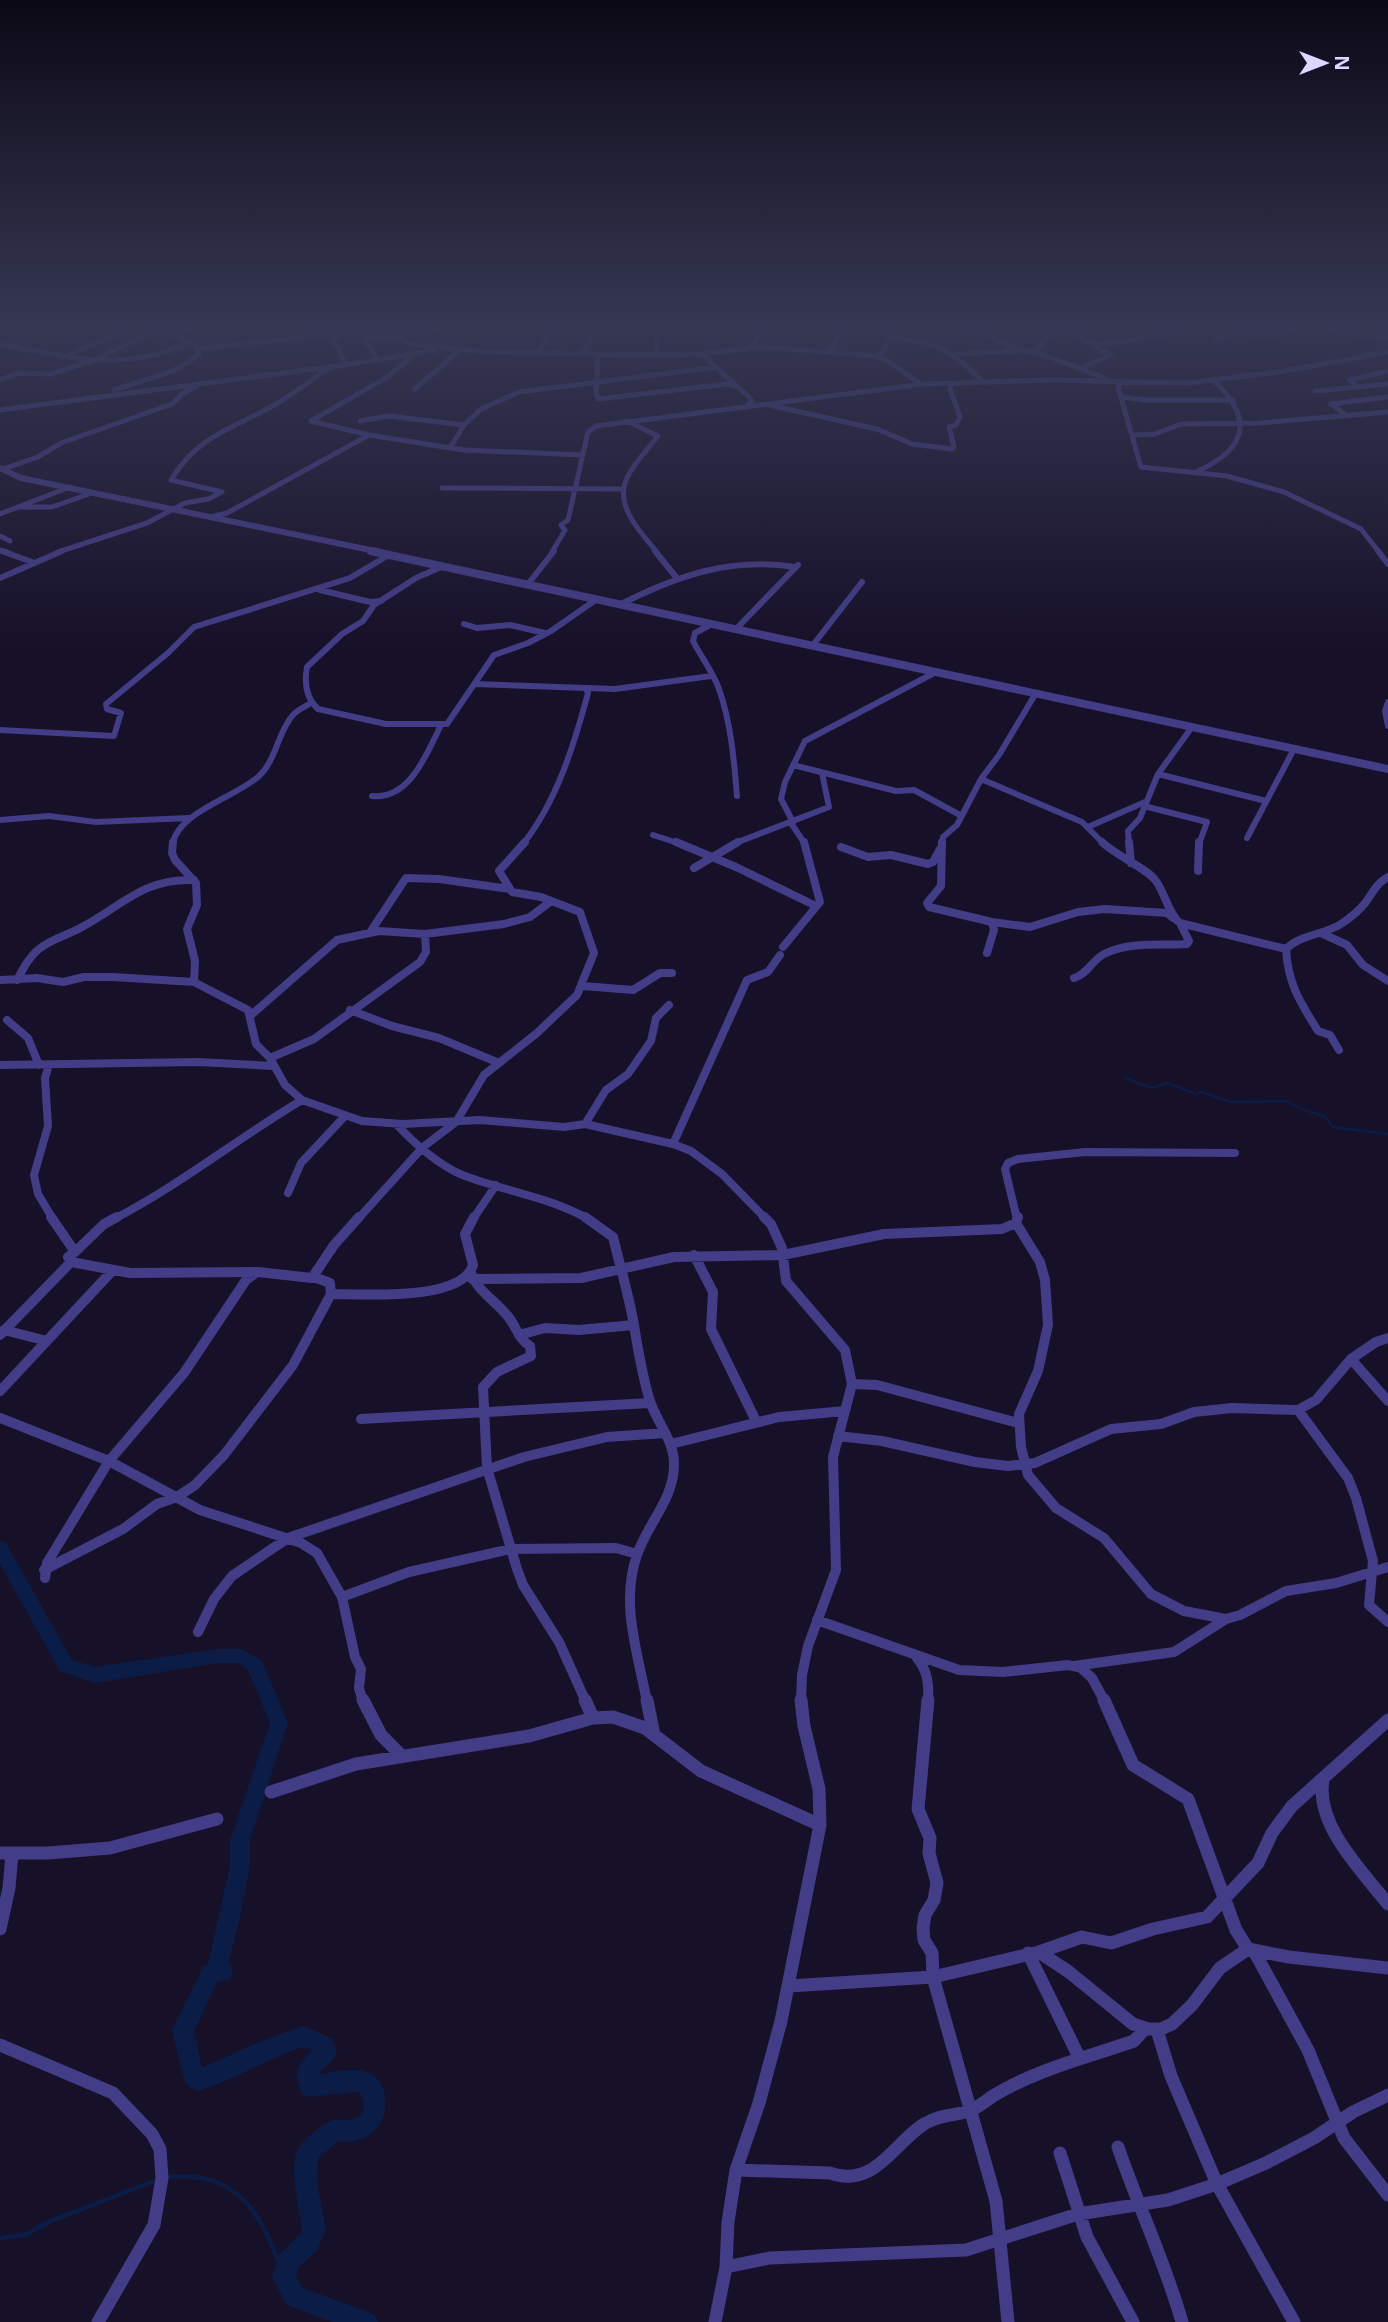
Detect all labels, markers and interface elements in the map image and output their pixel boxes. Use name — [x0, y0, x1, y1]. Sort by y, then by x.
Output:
north arrow — [1290, 28, 1360, 98]
text: N — [1329, 55, 1355, 71]

